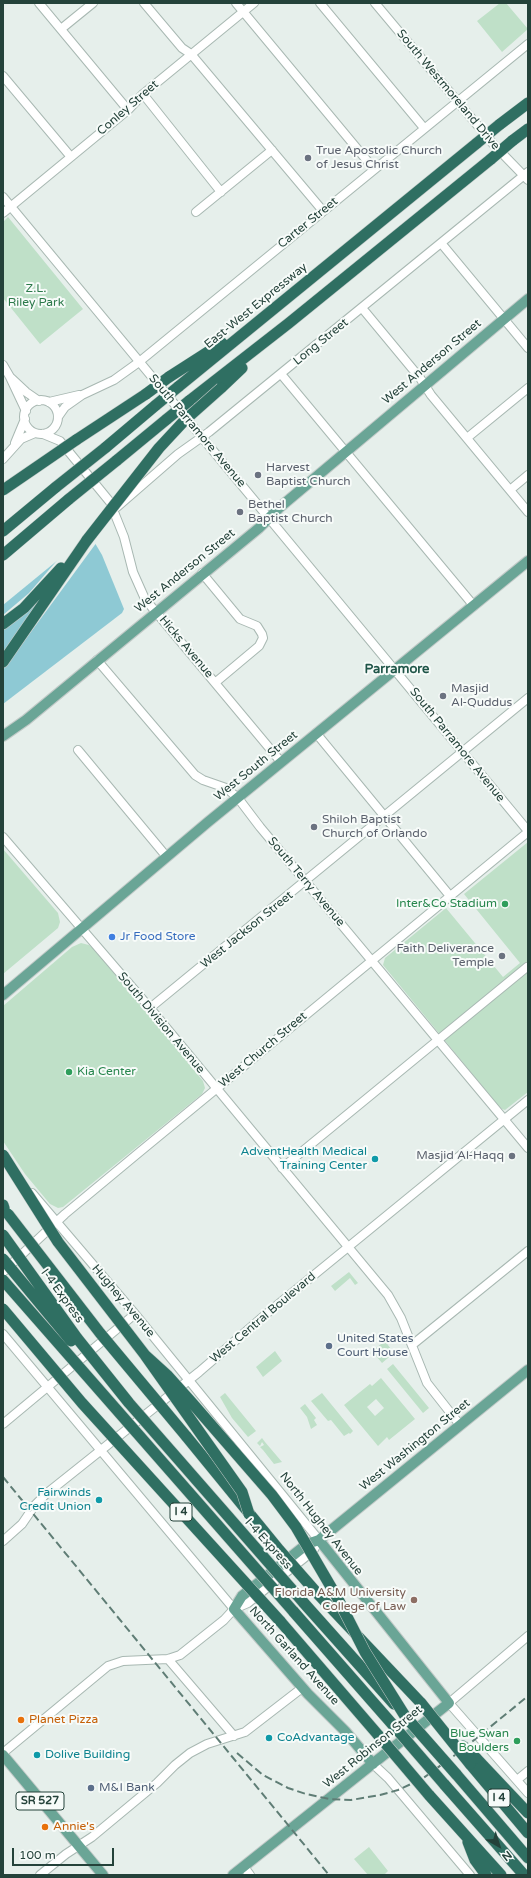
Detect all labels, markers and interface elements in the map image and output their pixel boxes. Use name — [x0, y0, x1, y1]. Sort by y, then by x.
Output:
street label: South Westmoreland Drive — [393, 27, 503, 153]
street label: Conley Street — [94, 78, 162, 138]
place label: True Apostolic Church of Jesus Christ — [316, 144, 442, 172]
marker: True Apostolic Church of Jesus Christ — [303, 153, 313, 163]
street label: Carter Street — [275, 194, 341, 252]
street label: East-West Expressway — [202, 260, 310, 352]
park label: Z.L. Riley Park — [8, 282, 64, 310]
street label: Long Street — [291, 315, 351, 369]
street label: West Anderson Street — [380, 316, 484, 408]
street label: South Parramore Avenue — [146, 372, 248, 490]
place label: Harvest Baptist Church — [266, 461, 351, 489]
marker: Harvest Baptist Church — [253, 470, 263, 480]
place label: Bethel Baptist Church — [248, 498, 333, 526]
marker: Bethel Baptist Church — [235, 507, 245, 517]
street label: West Anderson Street — [132, 526, 238, 616]
street label: Hicks Avenue — [156, 613, 216, 681]
district label: Parramore — [365, 662, 429, 678]
place label: Masjid Al-Quddus — [451, 682, 512, 710]
street label: South Parramore Avenue — [406, 685, 508, 805]
marker: Masjid Al-Quddus — [438, 691, 448, 701]
street label: West South Street — [211, 728, 301, 804]
place label: Shiloh Baptist Church of Orlando — [322, 813, 427, 841]
marker: Shiloh Baptist Church of Orlando — [309, 822, 319, 832]
street label: South Terry Avenue — [264, 834, 348, 930]
street label: West Jackson Street — [198, 888, 296, 972]
place label: Inter&Co Stadium — [396, 897, 497, 911]
marker: Inter&Co Stadium — [500, 899, 510, 909]
place label: Jr Food Store — [120, 930, 196, 944]
marker: Jr Food Store — [107, 932, 117, 942]
place label: Faith Deliverance Temple — [396, 942, 494, 970]
marker: Faith Deliverance Temple — [497, 951, 507, 961]
street label: South Division Avenue — [114, 969, 208, 1077]
street label: West Church Street — [216, 1009, 310, 1091]
place label: Kia Center — [77, 1065, 136, 1079]
marker: Kia Center — [64, 1067, 74, 1077]
place label: AdventHealth Medical Training Center — [240, 1145, 367, 1173]
place label: Masjid Al-Haqq — [416, 1149, 504, 1163]
marker: Masjid Al-Haqq — [507, 1151, 517, 1161]
marker: AdventHealth Medical Training Center — [370, 1154, 380, 1164]
street label: Hughey Avenue — [88, 1262, 158, 1340]
street label: I-4 Express — [38, 1266, 86, 1326]
street label: West Central Boulevard — [207, 1270, 319, 1366]
place label: United States Court House — [337, 1332, 414, 1360]
marker: United States Court House — [324, 1341, 334, 1351]
street label: West Washington Street — [357, 1396, 473, 1494]
street label: North Hughey Avenue — [276, 1470, 366, 1578]
place label: Fairwinds Credit Union — [19, 1486, 91, 1514]
marker: Fairwinds Credit Union — [94, 1495, 104, 1505]
road number: I 4 — [170, 1503, 192, 1521]
street label: I-4 Express — [241, 1516, 295, 1572]
place label: Florida A&M University College of Law — [274, 1586, 406, 1614]
marker: Florida A&M University College of Law — [409, 1595, 419, 1605]
street label: North Garland Avenue — [246, 1604, 342, 1708]
street label: West Robinson Street — [321, 1703, 425, 1791]
place label: Planet Pizza — [29, 1713, 98, 1727]
marker: Planet Pizza — [16, 1715, 26, 1725]
place label: Blue Swan Boulders — [450, 1727, 509, 1755]
place label: CoAdvantage — [277, 1731, 355, 1745]
marker: CoAdvantage — [264, 1733, 274, 1743]
marker: Blue Swan Boulders — [512, 1736, 522, 1746]
place label: Dolive Building — [45, 1748, 130, 1762]
marker: Dolive Building — [32, 1750, 42, 1760]
place label: M&I Bank — [99, 1781, 155, 1795]
marker: M&I Bank — [86, 1783, 96, 1793]
road number: I 4 — [488, 1789, 510, 1807]
road number: SR 527 — [16, 1792, 64, 1810]
place label: Annie's — [53, 1820, 95, 1834]
marker: Annie's — [40, 1822, 50, 1832]
north arrow — [479, 1826, 519, 1866]
scale bar — [14, 1840, 116, 1866]
text: 100 m — [19, 1848, 56, 1862]
text: N — [499, 1848, 514, 1864]

